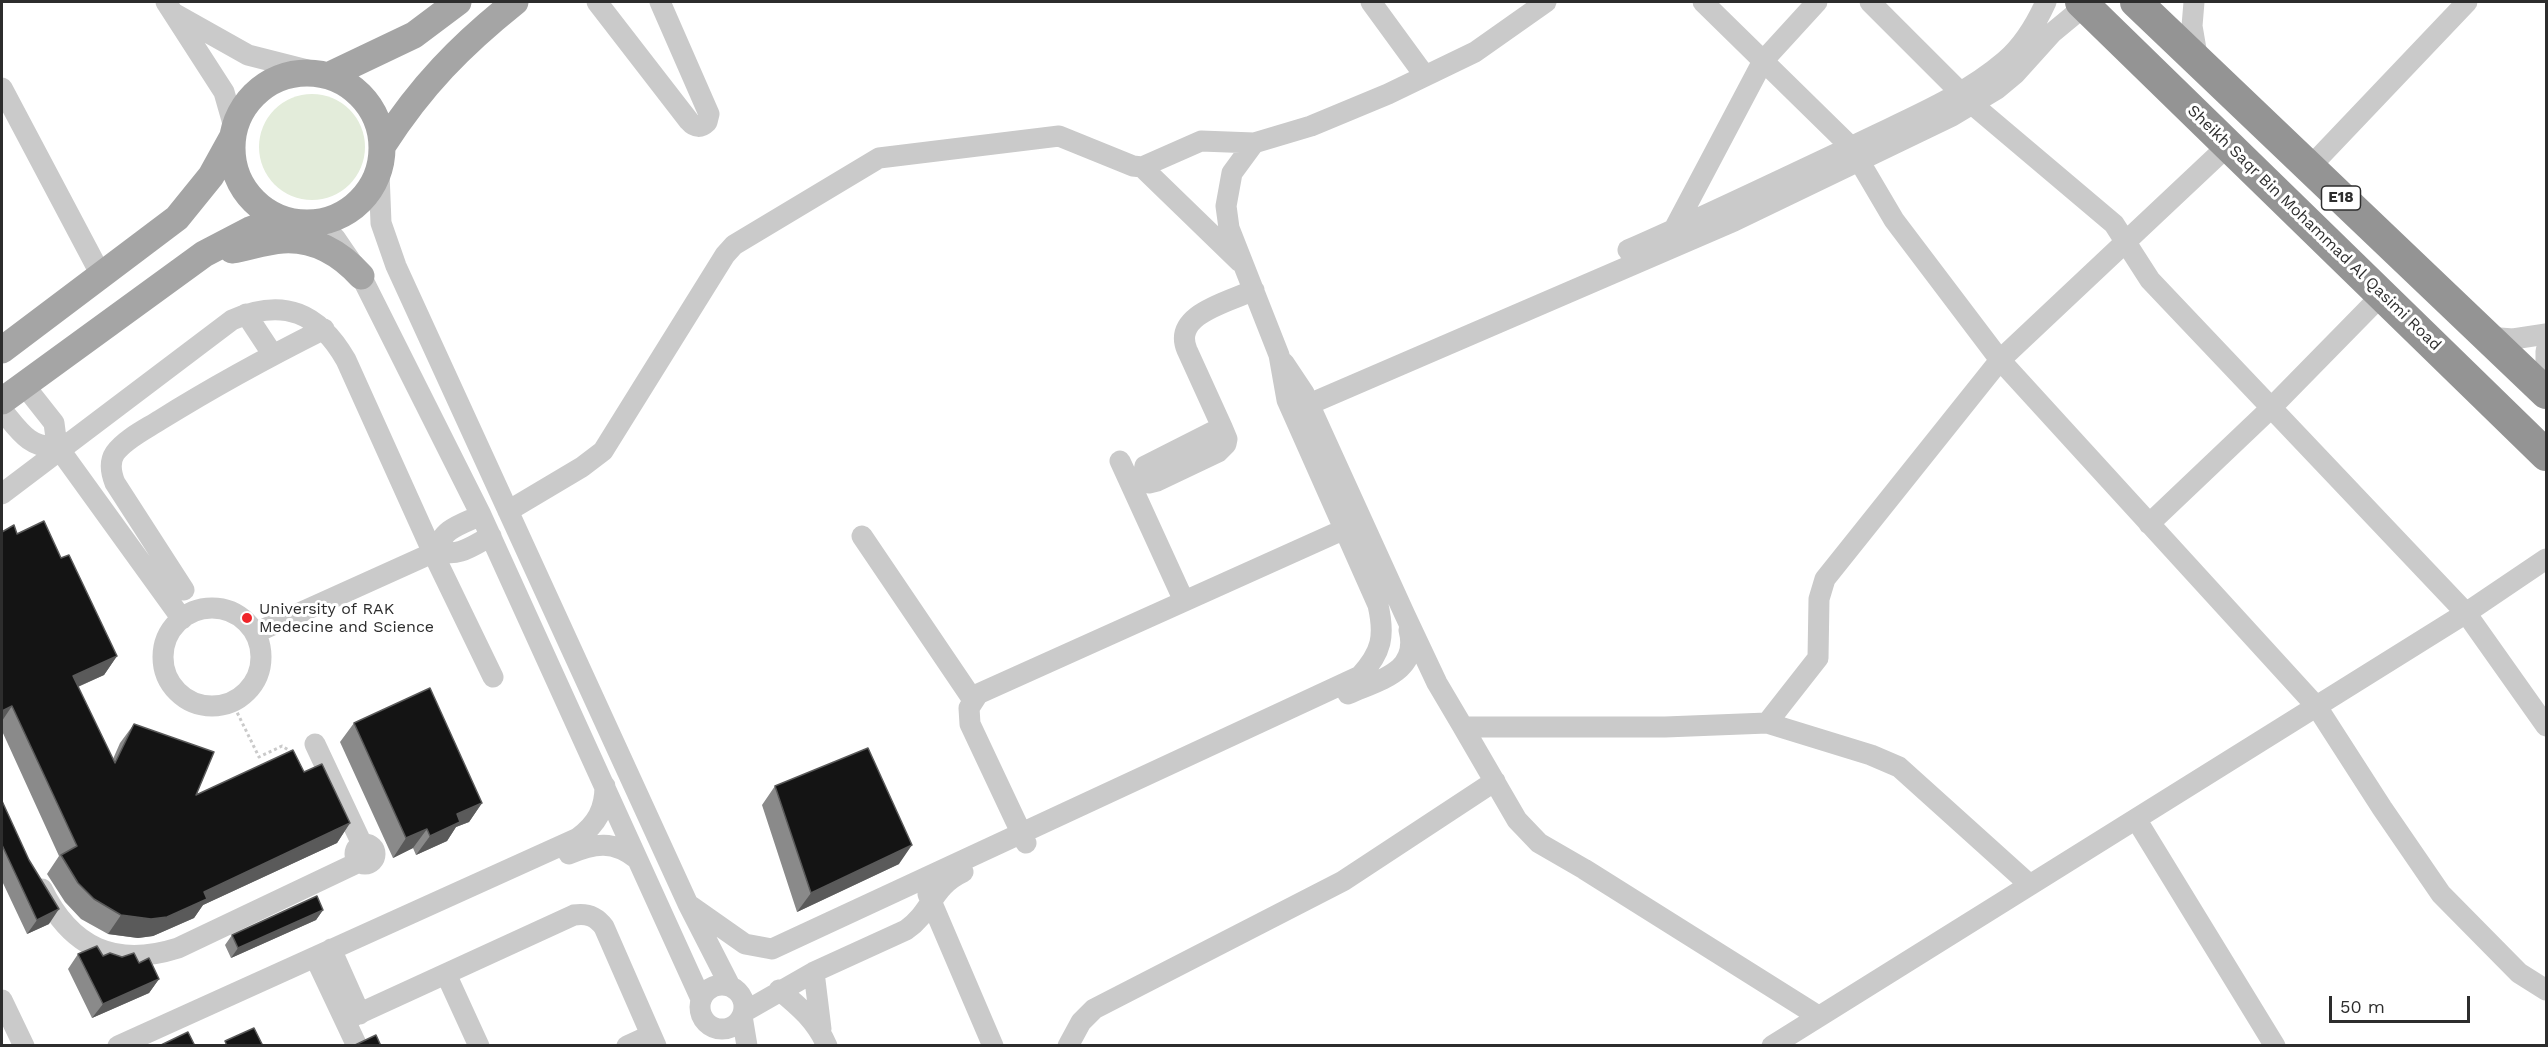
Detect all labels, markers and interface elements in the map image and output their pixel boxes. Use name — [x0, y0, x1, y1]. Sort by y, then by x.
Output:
street label: Sheikh Saqr Bin Mohammad Al Qasimi Road — [2183, 101, 2445, 355]
road number: E18 — [2322, 186, 2360, 210]
place label: University of RAK Medecine and Science — [259, 599, 434, 637]
marker: University of RAK Medecine and Science — [240, 611, 254, 625]
scale bar — [2332, 984, 2473, 1022]
text: 50 m — [2340, 996, 2385, 1017]

